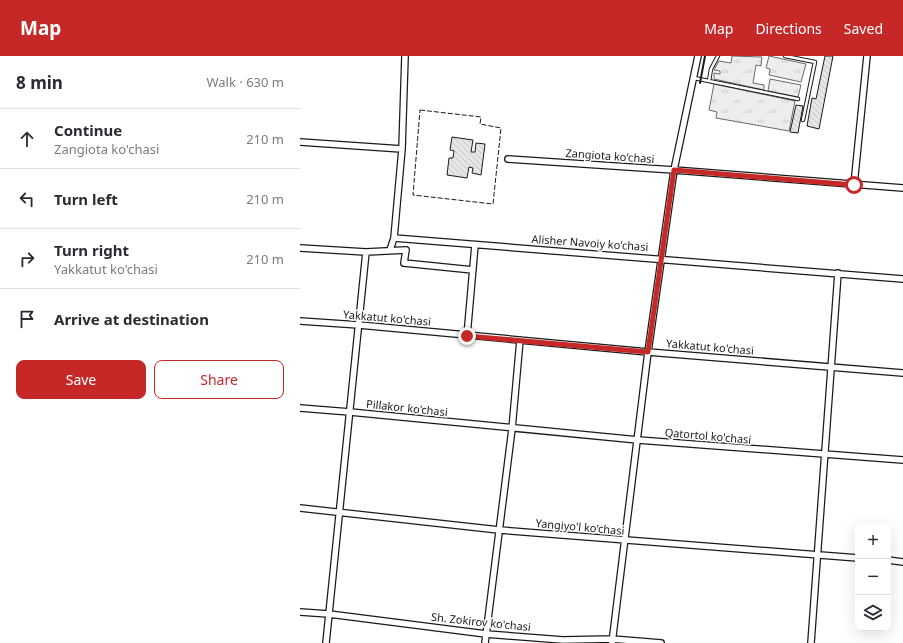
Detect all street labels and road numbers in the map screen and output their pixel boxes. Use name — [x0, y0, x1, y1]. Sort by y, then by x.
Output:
street label: Zangiota ko'chasi — [565, 145, 655, 166]
street label: Alisher Navoiy ko'chasi — [531, 231, 649, 254]
street label: Yakkatut ko'chasi — [343, 306, 432, 329]
street label: Yakkatut ko'chasi — [666, 335, 755, 358]
street label: Pillakor ko'chasi — [366, 396, 449, 419]
street label: Qatortol ko'chasi — [664, 424, 752, 447]
street label: Yangiyo'l ko'chasi — [535, 515, 625, 538]
street label: Sh. Zokirov ko'chasi — [430, 609, 532, 634]

